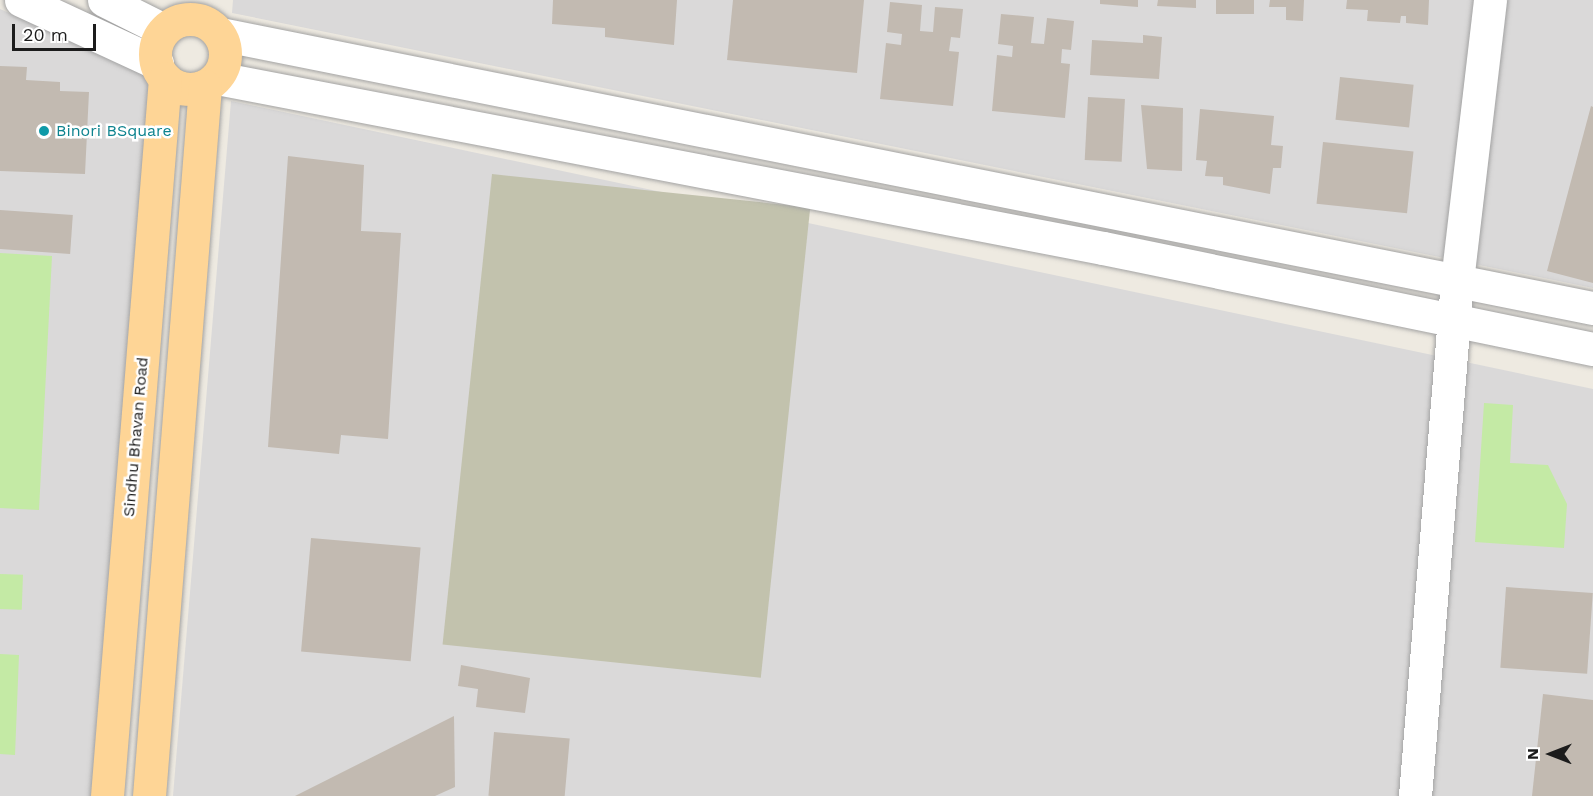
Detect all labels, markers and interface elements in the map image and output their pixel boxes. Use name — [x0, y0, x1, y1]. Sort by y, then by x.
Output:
scale bar — [15, 12, 99, 50]
text: 20 m — [23, 24, 68, 45]
place label: Binori BSquare — [56, 121, 172, 141]
marker: Binori BSquare — [37, 124, 51, 138]
street label: Sindhu Bhavan Road — [119, 356, 153, 518]
north arrow — [1521, 724, 1581, 784]
text: N — [1523, 748, 1542, 760]

